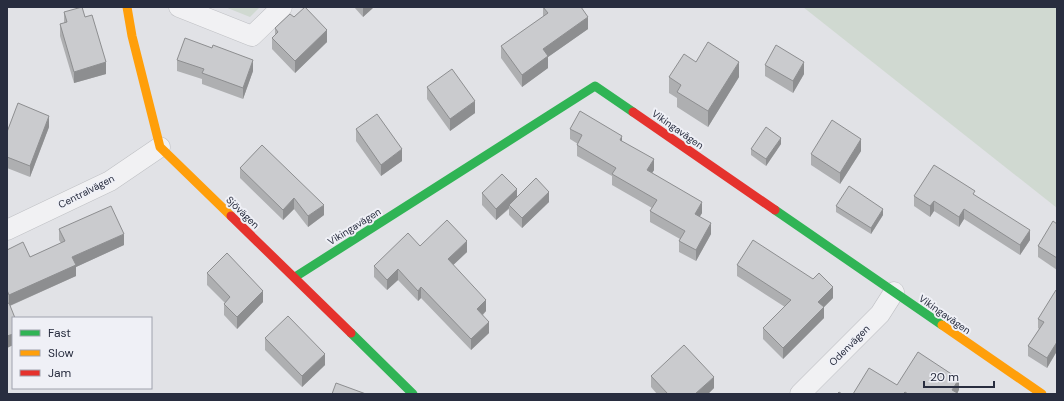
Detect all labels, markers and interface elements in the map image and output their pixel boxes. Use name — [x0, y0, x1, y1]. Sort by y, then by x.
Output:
street label: Vikingavägen — [649, 107, 706, 152]
street label: Centralvägen — [56, 172, 117, 211]
street label: Sjövägen — [223, 193, 262, 232]
street label: Vikingavägen — [325, 205, 384, 248]
street label: Vikingavägen — [916, 292, 973, 337]
legend — [12, 317, 152, 389]
street label: Odenvägen — [826, 322, 873, 369]
text: Fast — [48, 325, 71, 341]
text: Slow — [48, 345, 74, 361]
scale bar — [924, 363, 994, 389]
text: Jam — [48, 365, 71, 381]
text: 20 m — [930, 369, 959, 385]

